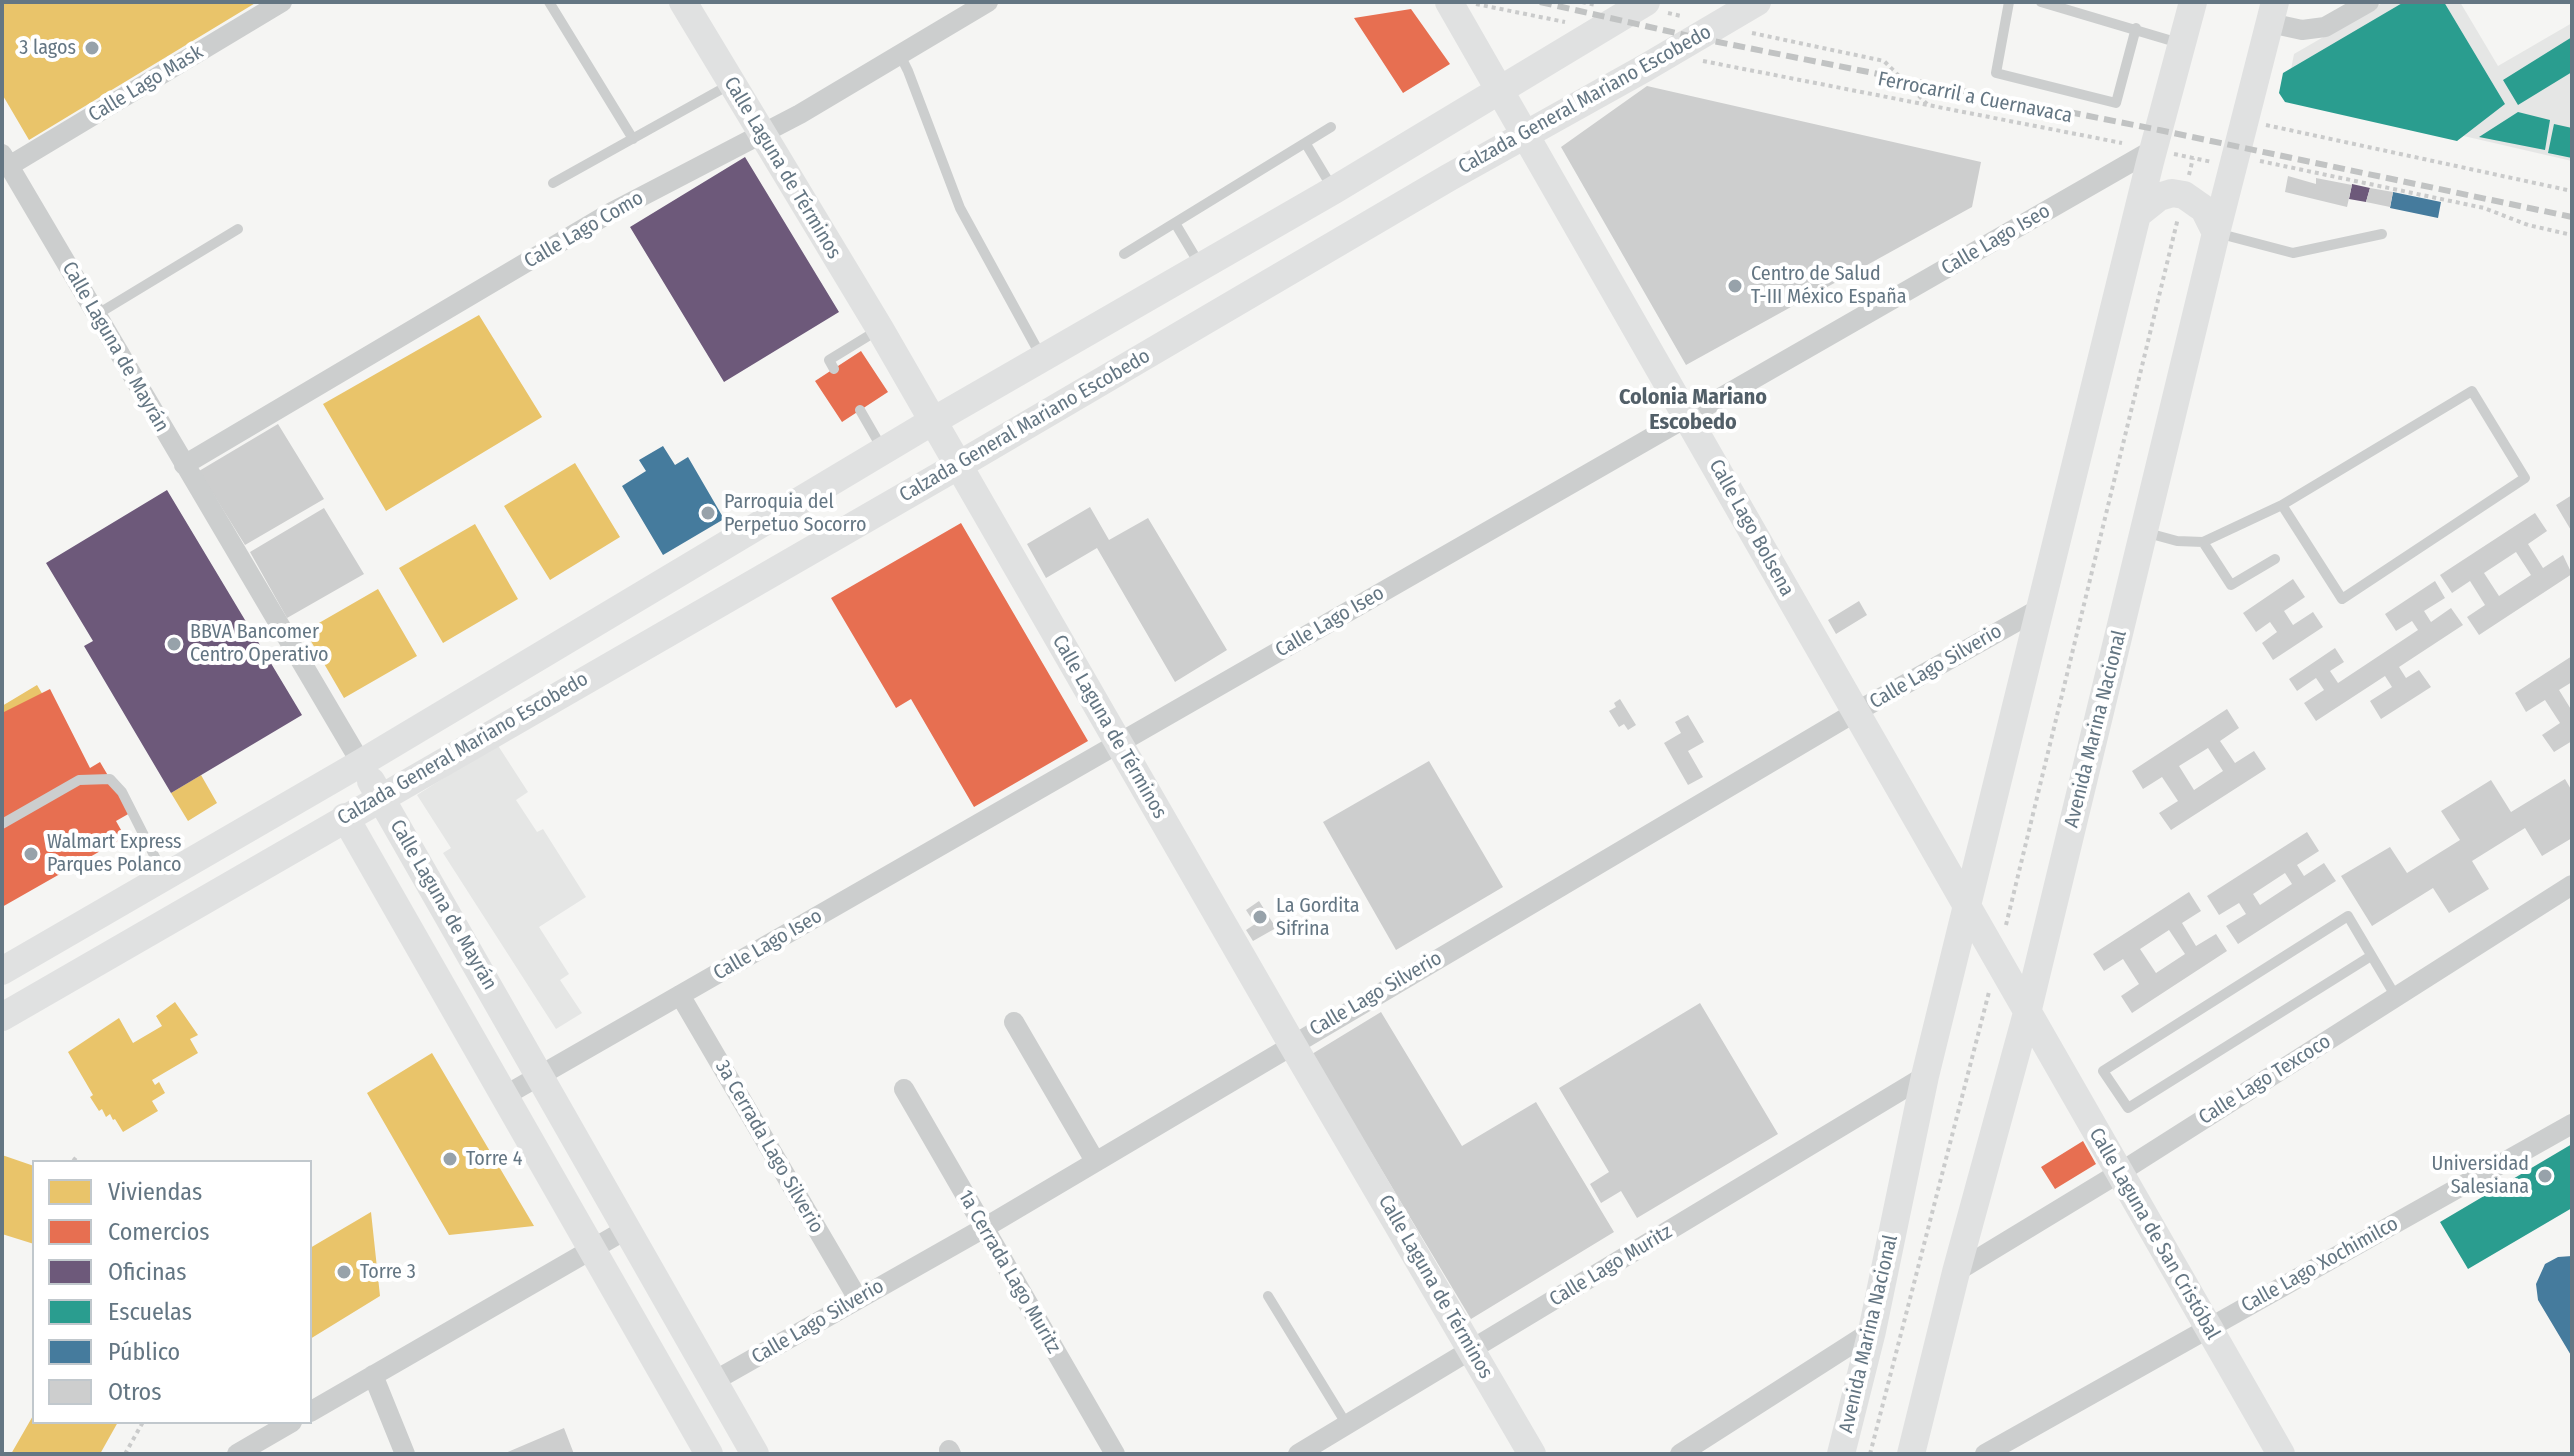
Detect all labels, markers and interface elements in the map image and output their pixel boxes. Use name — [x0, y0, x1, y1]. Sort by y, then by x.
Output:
street label: Calzada General Mariano Escobedo — [1454, 20, 1716, 180]
place label: 3 lagos — [19, 36, 76, 60]
marker: 3 lagos — [83, 39, 101, 57]
street label: Calle Lago Mask — [85, 41, 207, 127]
street label: Ferrocarril a Cuernavaca — [1876, 67, 2074, 129]
street label: Calle Laguna de Términos — [718, 73, 846, 263]
street label: Calle Lago Como — [520, 186, 648, 274]
street label: Calle Lago Iseo — [1937, 199, 2055, 281]
street label: Calle Laguna de Mayrán — [57, 258, 173, 436]
place label: Centro de Salud T-III México España — [1751, 262, 1907, 309]
marker: Centro de Salud T-III México España — [1726, 277, 1744, 295]
street label: Calzada General Mariano Escobedo — [895, 344, 1155, 508]
district label: Colonia Mariano Escobedo — [1619, 385, 1767, 436]
street label: Calle Lago Bolsena — [1703, 455, 1799, 601]
place label: Parroquia del Perpetuo Socorro — [724, 490, 867, 537]
marker: Parroquia del Perpetuo Socorro — [699, 504, 717, 522]
street label: Calle Lago Iseo — [1271, 581, 1389, 663]
street label: Calle Lago Silverio — [1866, 619, 2006, 715]
place label: BBVA Bancomer Centro Operativo — [190, 620, 329, 667]
street label: Avenida Marina Nacional — [2060, 628, 2132, 830]
street label: Calle Laguna de Términos — [1047, 631, 1171, 823]
marker: BBVA Bancomer Centro Operativo — [165, 635, 183, 653]
street label: Calzada General Mariano Escobedo — [333, 667, 593, 831]
street label: Calle Laguna de Mayrán — [385, 816, 501, 994]
place label: Walmart Express Parques Polanco — [47, 830, 182, 877]
marker: Walmart Express Parques Polanco — [22, 845, 40, 863]
place label: La Gordita Sifrina — [1276, 894, 1360, 941]
street label: Calle Lago Iseo — [709, 904, 827, 986]
marker: La Gordita Sifrina — [1251, 908, 1269, 926]
street label: Calle Lago Silverio — [1306, 946, 1446, 1042]
street label: Calle Lago Texcoco — [2195, 1030, 2335, 1130]
street label: 3a Cerrada Lago Silverio — [710, 1056, 828, 1238]
street label: Calle Laguna de San Cristóbal — [2084, 1124, 2224, 1344]
place label: Torre 4 — [466, 1147, 522, 1171]
marker: Torre 4 — [441, 1150, 459, 1168]
place label: Universidad Salesiana — [2431, 1152, 2529, 1199]
legend — [32, 1160, 312, 1424]
marker: Universidad Salesiana — [2536, 1167, 2554, 1185]
text: Viviendas — [108, 1178, 202, 1206]
street label: 1a Cerrada Lago Muritz — [953, 1186, 1065, 1358]
street label: Calle Laguna de Términos — [1373, 1191, 1497, 1383]
street label: Calle Lago Xochimilco — [2237, 1212, 2403, 1318]
text: Comercios — [108, 1218, 210, 1246]
street label: Calle Lago Muritz — [1546, 1220, 1676, 1312]
street label: Avenida Marina Nacional — [1835, 1233, 1903, 1435]
text: Oficinas — [108, 1258, 186, 1286]
place label: Torre 3 — [360, 1260, 416, 1284]
marker: Torre 3 — [335, 1263, 353, 1281]
street label: Calle Lago Silverio — [748, 1274, 888, 1370]
text: Escuelas — [108, 1298, 192, 1326]
text: Público — [108, 1338, 180, 1366]
text: Otros — [108, 1378, 162, 1406]

